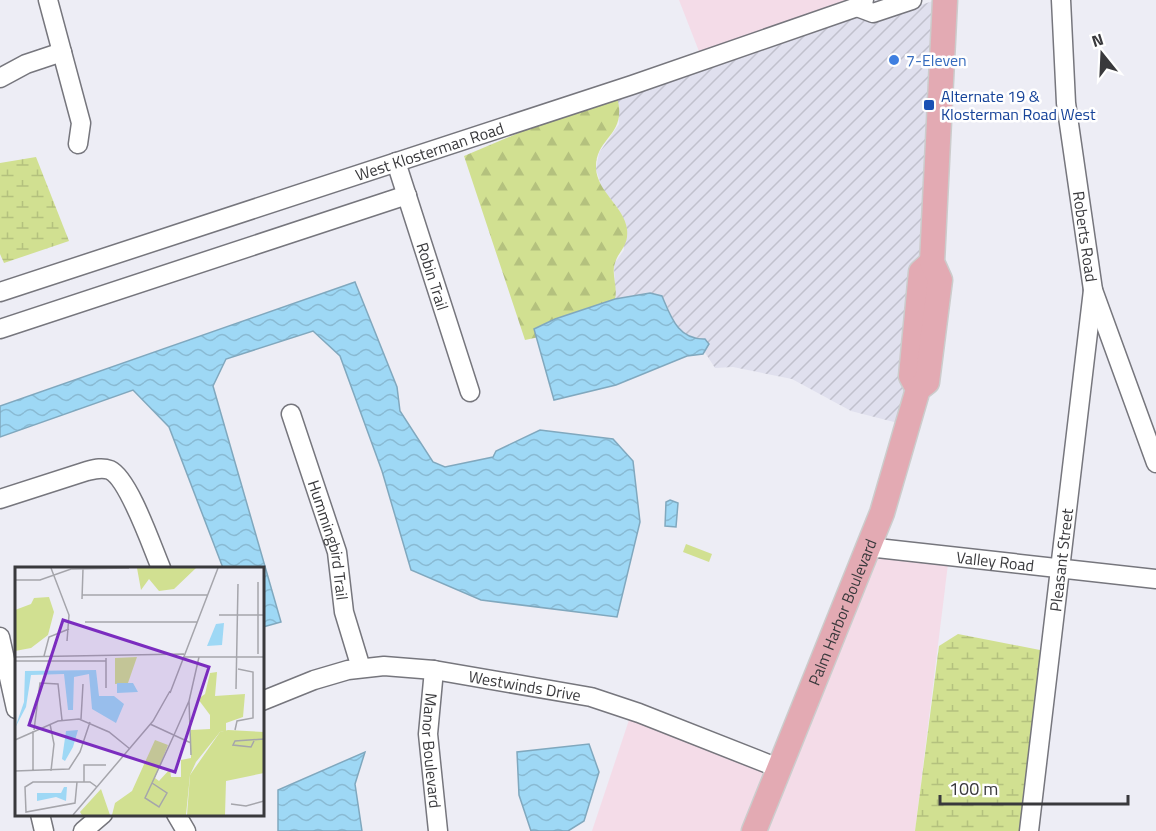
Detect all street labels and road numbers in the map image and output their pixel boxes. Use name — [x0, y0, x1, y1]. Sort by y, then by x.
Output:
street label: West Klosterman Road — [352, 116, 507, 187]
street label: Roberts Road — [1067, 189, 1104, 283]
street label: Robin Trail — [411, 239, 455, 313]
street label: Hummingbird Trail — [302, 477, 355, 601]
street label: Pleasant Street — [1043, 507, 1079, 613]
street label: Palm Harbor Boulevard — [802, 535, 882, 689]
street label: Valley Road — [955, 545, 1035, 577]
street label: Westwinds Drive — [467, 664, 583, 707]
street label: Manor Boulevard — [416, 692, 448, 809]

